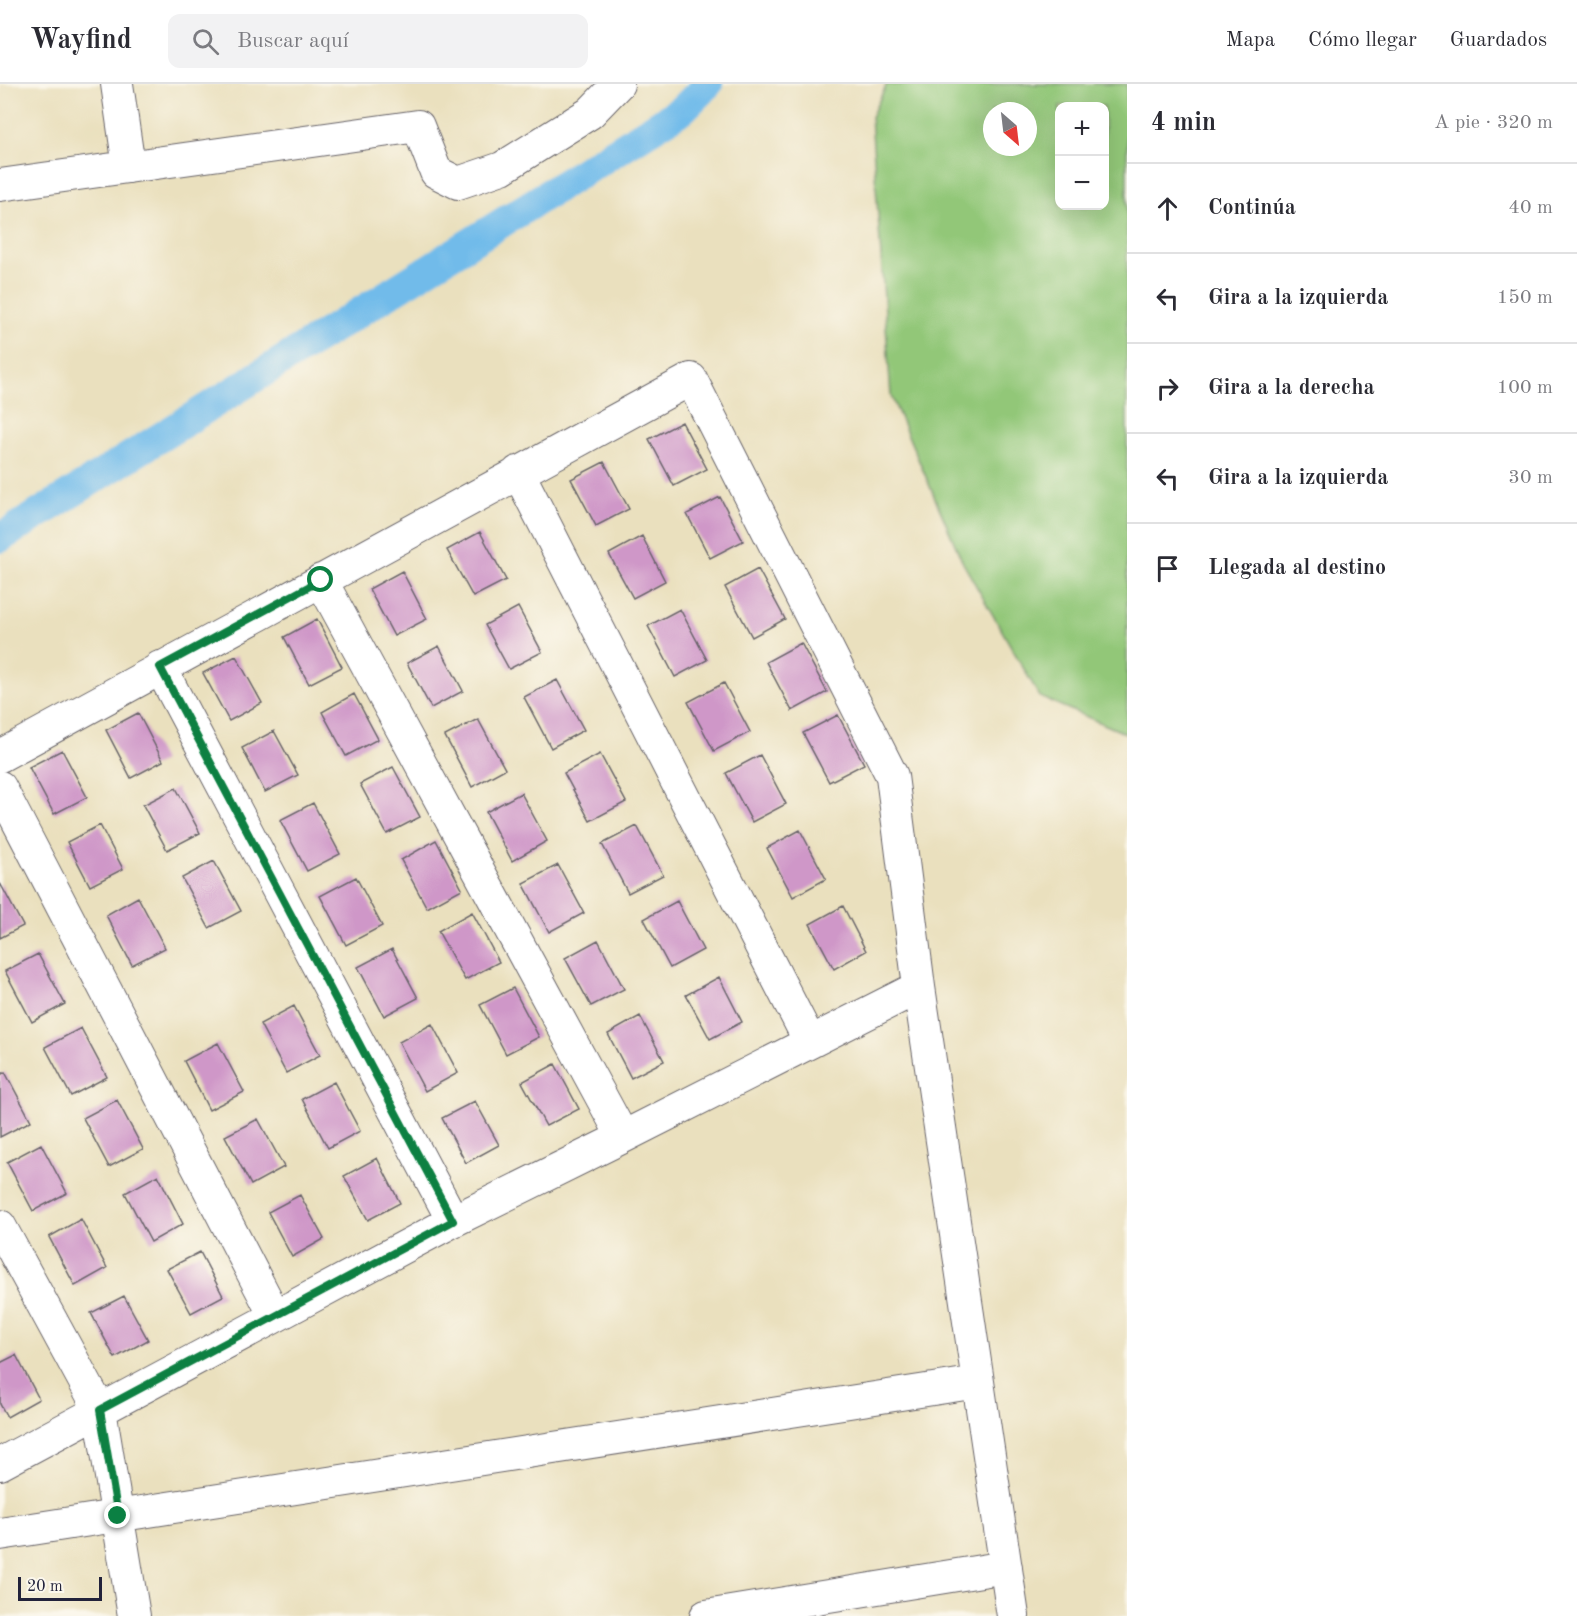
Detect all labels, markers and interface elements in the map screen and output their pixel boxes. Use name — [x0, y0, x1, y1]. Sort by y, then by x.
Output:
search box — [168, 14, 588, 68]
icon: search — [189, 25, 222, 58]
text: Wayfind — [30, 27, 132, 55]
text: Buscar aquí — [237, 30, 349, 52]
text: Mapa — [1226, 30, 1275, 51]
text: Cómo llegar — [1308, 30, 1417, 51]
text: Guardados — [1450, 30, 1547, 51]
north arrow — [983, 102, 1037, 156]
map controls — [1055, 102, 1109, 210]
button: + — [1055, 102, 1109, 156]
text: 4 min — [1151, 110, 1216, 136]
text: A pie · 320 m — [1434, 113, 1553, 133]
button: − — [1055, 156, 1109, 210]
icon: ahead — [1151, 192, 1184, 225]
text: Continúa — [1208, 197, 1296, 219]
text: 40 m — [1508, 198, 1553, 218]
icon: left — [1151, 282, 1184, 315]
text: Gira a la izquierda — [1208, 287, 1388, 309]
text: 150 m — [1497, 288, 1553, 308]
icon: right — [1151, 372, 1184, 405]
text: Gira a la derecha — [1208, 377, 1375, 399]
text: 100 m — [1497, 378, 1553, 398]
icon: left — [1151, 462, 1184, 495]
text: Gira a la izquierda — [1208, 467, 1388, 489]
text: 30 m — [1508, 468, 1553, 488]
icon: arrive — [1151, 552, 1184, 585]
text: Llegada al destino — [1208, 557, 1386, 579]
route start — [307, 566, 333, 592]
route end — [104, 1502, 130, 1528]
scale bar — [18, 1574, 102, 1602]
text: 20 m — [27, 1579, 63, 1595]

